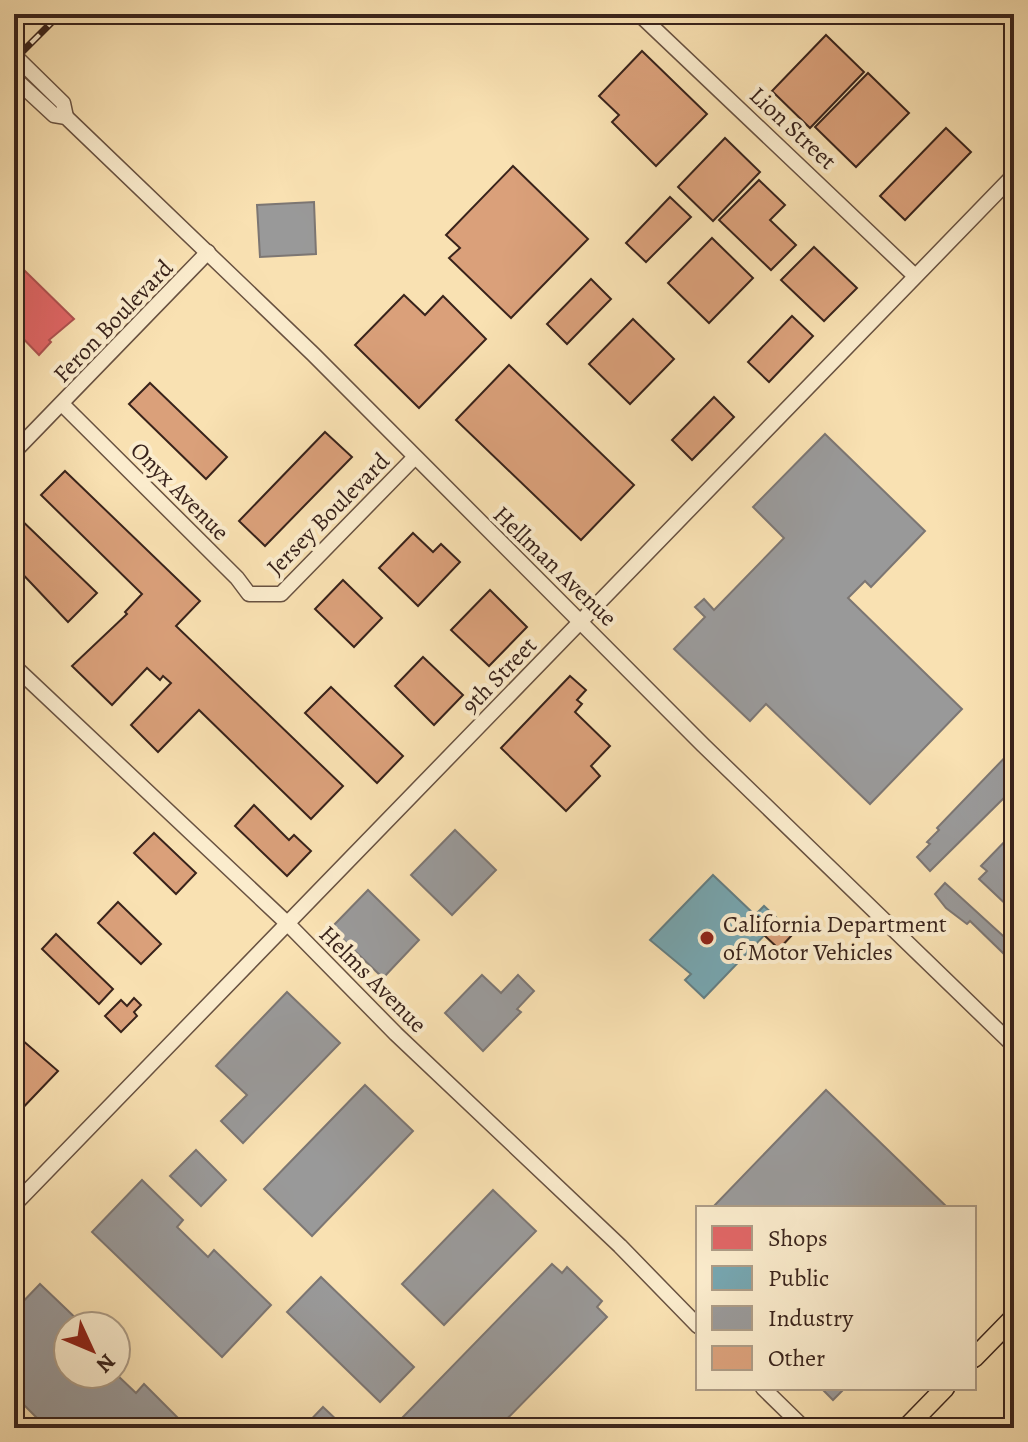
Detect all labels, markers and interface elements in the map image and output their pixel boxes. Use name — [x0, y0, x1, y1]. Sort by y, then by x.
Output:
street label: Lion Street — [743, 80, 843, 177]
street label: Feron Boulevard — [46, 252, 180, 390]
street label: Onyx Avenue — [124, 435, 236, 547]
street label: Jersey Boulevard — [260, 445, 397, 582]
street label: Hellman Avenue — [486, 499, 624, 633]
street label: 9th Street — [454, 630, 544, 720]
place label: California Department of Motor Vehicles — [723, 908, 947, 968]
street label: Helms Avenue — [312, 918, 434, 1040]
marker: California Department of Motor Vehicles — [698, 929, 716, 947]
legend — [696, 1206, 976, 1390]
text: Shops — [768, 1222, 828, 1254]
text: Public — [768, 1262, 829, 1294]
text: Industry — [768, 1302, 854, 1334]
north arrow — [52, 1310, 132, 1390]
text: Other — [768, 1342, 825, 1374]
text: N — [89, 1347, 122, 1379]

